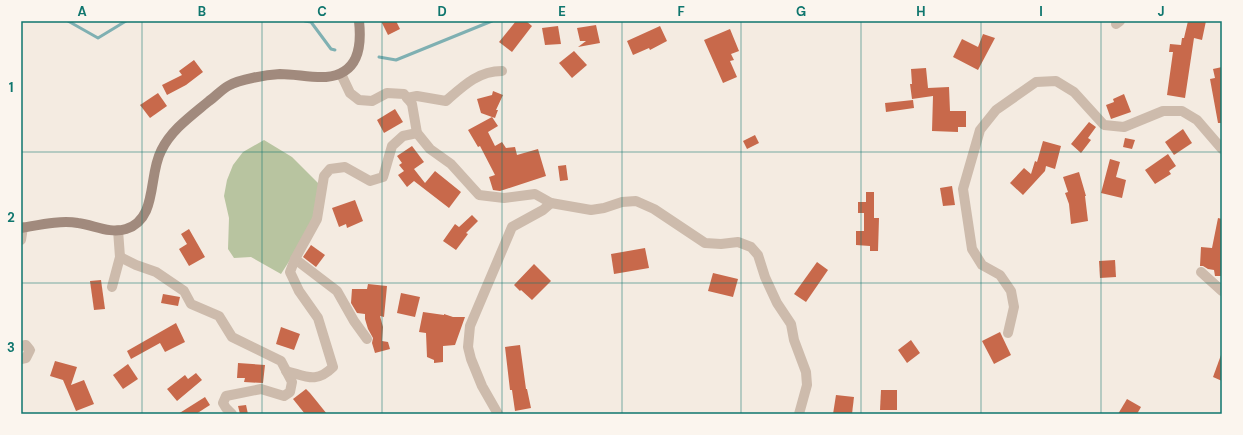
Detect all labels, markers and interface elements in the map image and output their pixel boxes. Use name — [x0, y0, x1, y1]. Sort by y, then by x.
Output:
text: A — [77, 3, 87, 20]
text: B — [198, 3, 206, 20]
text: C — [317, 3, 327, 20]
text: D — [437, 3, 447, 20]
text: E — [558, 3, 566, 20]
text: F — [677, 3, 685, 20]
text: G — [796, 3, 806, 20]
text: H — [916, 3, 926, 20]
text: I — [1039, 3, 1043, 20]
text: J — [1157, 3, 1165, 20]
text: 1 — [9, 79, 13, 96]
text: 2 — [7, 209, 15, 226]
text: 3 — [7, 339, 15, 356]

